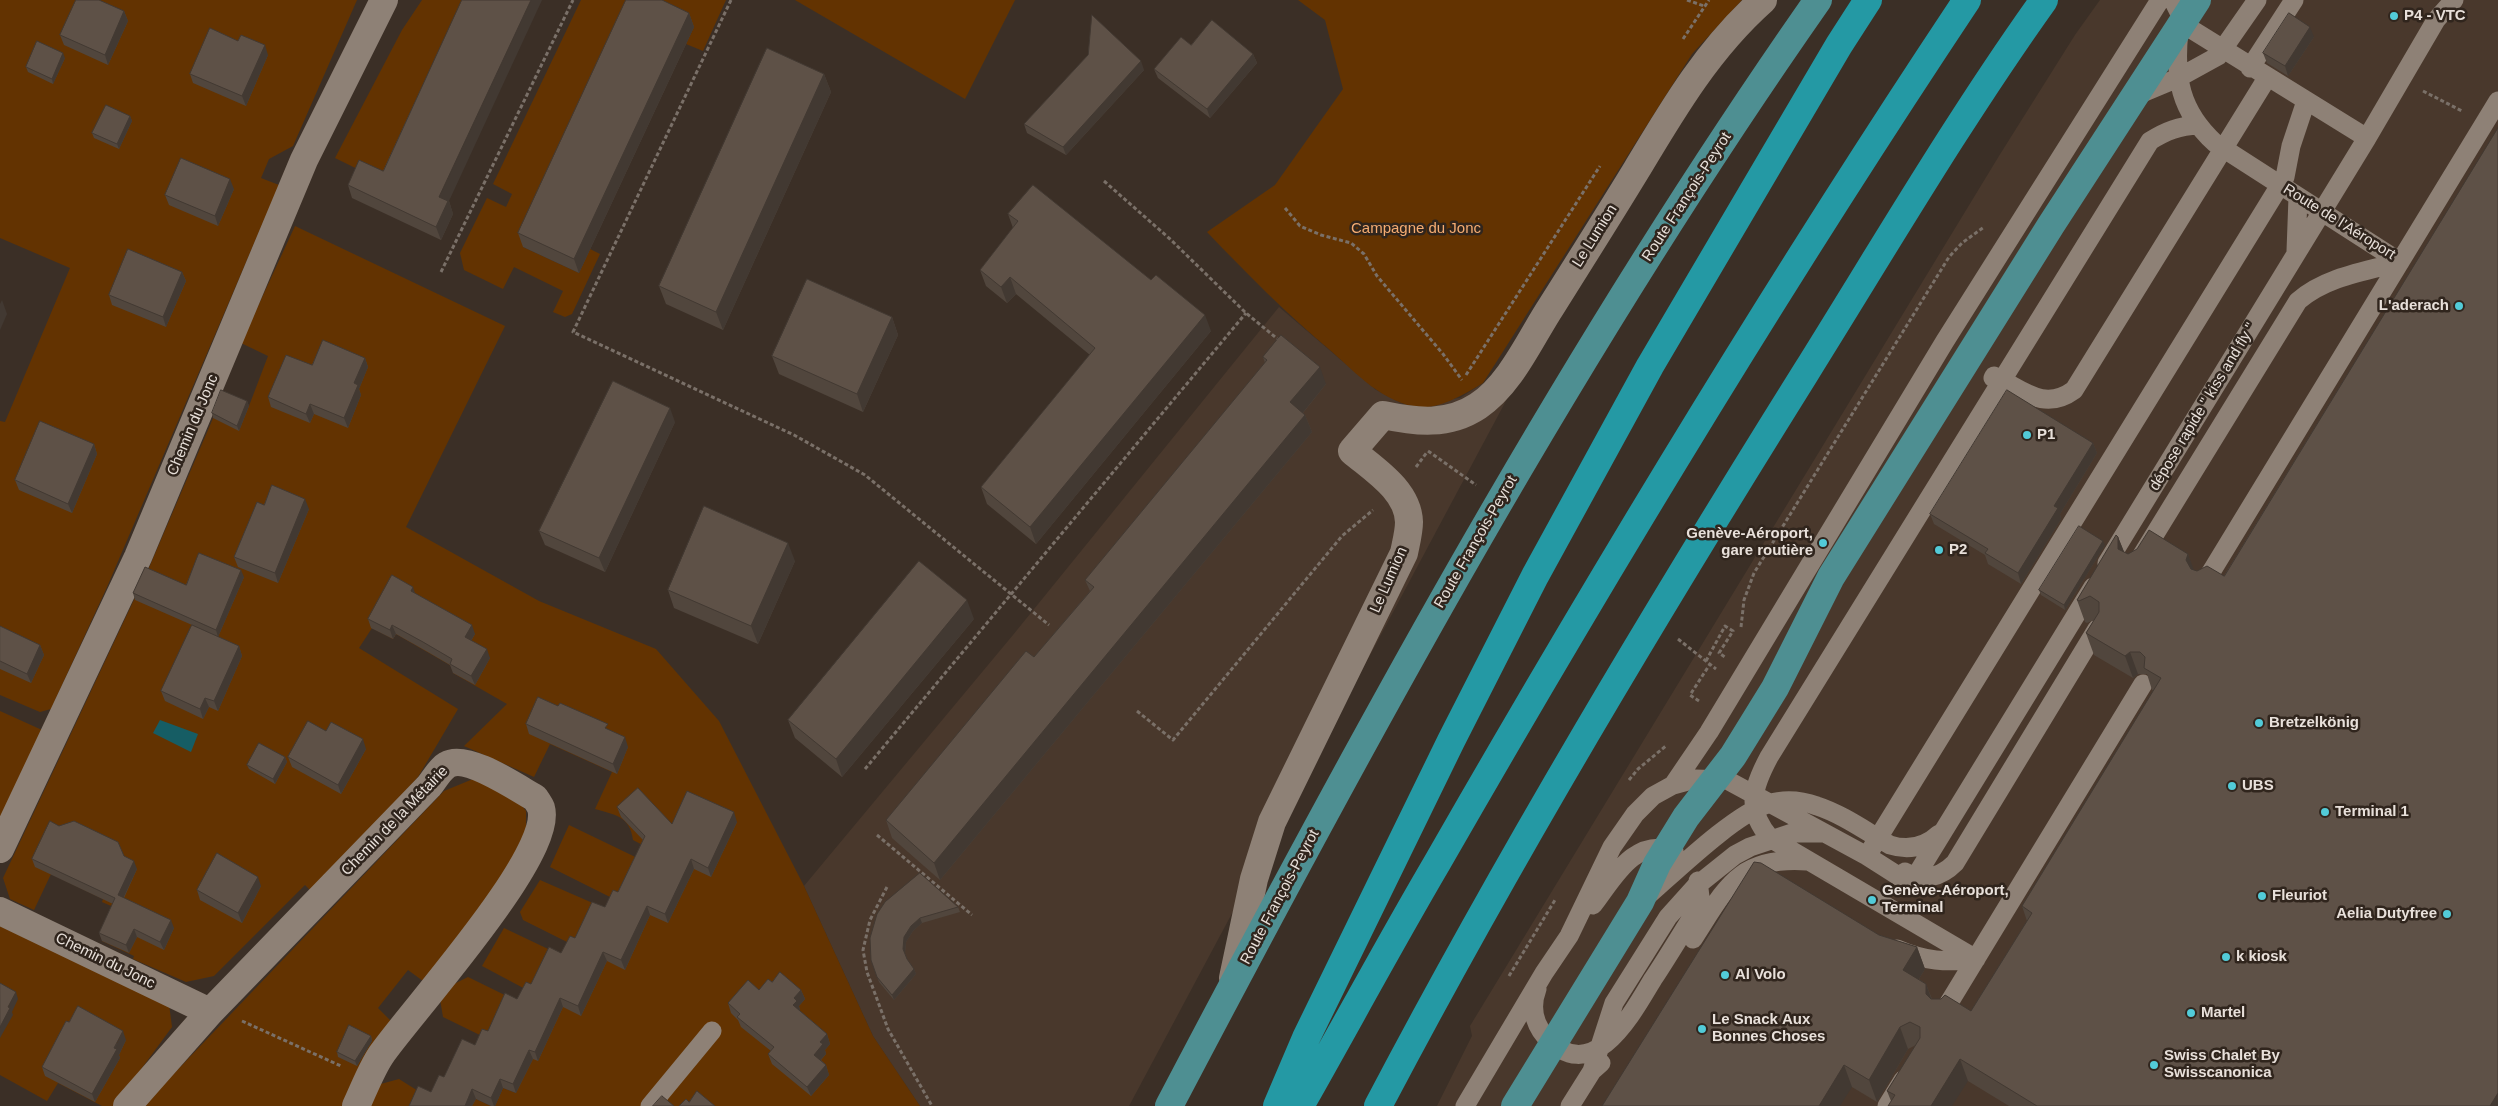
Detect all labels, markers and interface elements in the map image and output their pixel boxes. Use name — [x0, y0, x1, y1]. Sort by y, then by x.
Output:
place label: P4 - VTC — [2404, 7, 2466, 25]
marker: P4 - VTC — [2388, 10, 2400, 22]
street label: Route François-Peyrot — [1639, 129, 1735, 265]
street label: Route de l'Aéroport — [2280, 180, 2398, 264]
street label: Le Lumion — [1569, 202, 1621, 270]
park label: Campagne du Jonc — [1351, 220, 1481, 238]
place label: L'aderach — [2379, 297, 2449, 315]
marker: L'aderach — [2453, 300, 2465, 312]
street label: dépose rapide " kiss and fly " — [2146, 320, 2260, 494]
street label: Chemin du Jonc — [164, 372, 222, 478]
place label: P1 — [2037, 426, 2055, 444]
marker: P1 — [2021, 429, 2033, 441]
street label: Route François-Peyrot — [1431, 473, 1521, 611]
place label: Genève-Aéroport, gare routière — [1686, 525, 1813, 560]
marker: Genève-Aéroport, gare routière — [1817, 537, 1829, 549]
place label: P2 — [1949, 541, 1967, 559]
street label: Le Lumion — [1367, 544, 1411, 616]
marker: P2 — [1933, 544, 1945, 556]
place label: Bretzelkönig — [2269, 714, 2359, 732]
marker: Bretzelkönig — [2253, 717, 2265, 729]
street label: Chemin de la Métairie — [338, 762, 452, 880]
place label: UBS — [2242, 777, 2274, 795]
marker: UBS — [2226, 780, 2238, 792]
place label: Terminal 1 — [2335, 803, 2409, 821]
marker: Terminal 1 — [2319, 806, 2331, 818]
street label: Route François-Peyrot — [1237, 827, 1323, 967]
place label: Genève-Aéroport, Terminal — [1882, 882, 2009, 917]
place label: Fleuriot — [2272, 887, 2327, 905]
marker: Fleuriot — [2256, 890, 2268, 902]
marker: Genève-Aéroport, Terminal — [1866, 894, 1878, 906]
place label: Aelia Dutyfree — [2336, 905, 2437, 923]
marker: Aelia Dutyfree — [2441, 908, 2453, 920]
street label: Chemin du Jonc — [52, 929, 158, 993]
place label: k kiosk — [2236, 948, 2287, 966]
marker: k kiosk — [2220, 951, 2232, 963]
place label: Al Volo — [1735, 966, 1786, 984]
marker: Al Volo — [1719, 969, 1731, 981]
place label: Martel — [2201, 1004, 2245, 1022]
marker: Martel — [2185, 1007, 2197, 1019]
place label: Le Snack Aux Bonnes Choses — [1712, 1011, 1825, 1046]
marker: Le Snack Aux Bonnes Choses — [1696, 1023, 1708, 1035]
place label: Swiss Chalet By Swisscanonica — [2164, 1047, 2280, 1082]
marker: Swiss Chalet By Swisscanonica — [2148, 1059, 2160, 1071]

